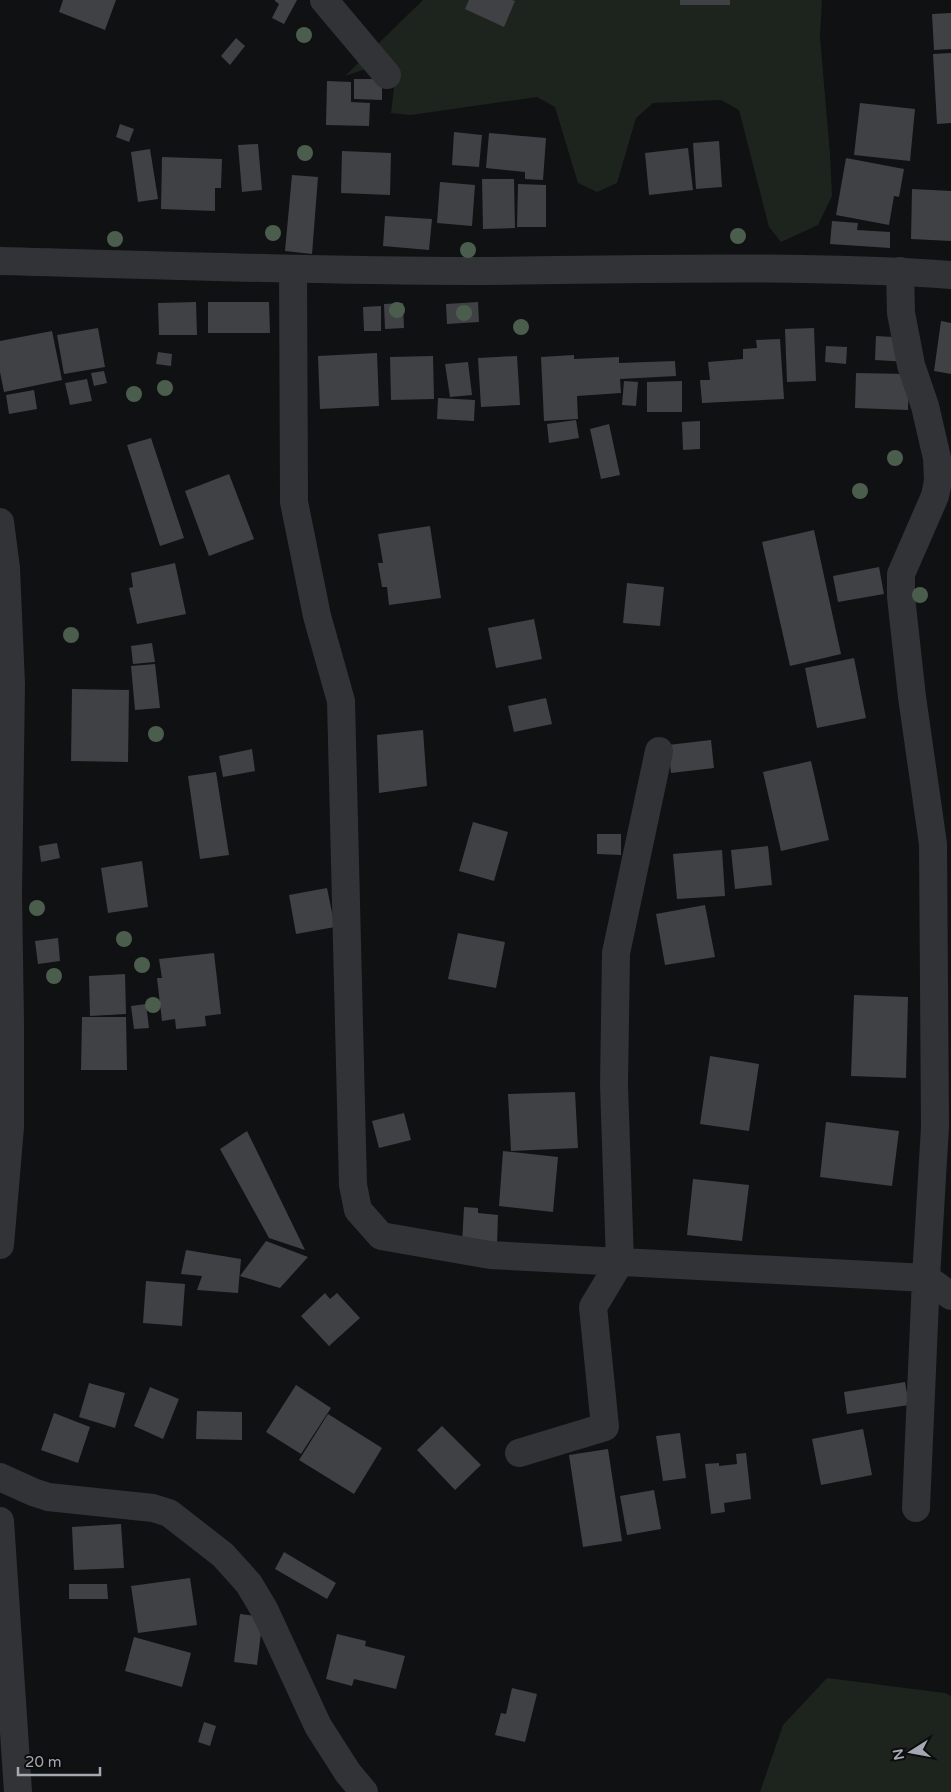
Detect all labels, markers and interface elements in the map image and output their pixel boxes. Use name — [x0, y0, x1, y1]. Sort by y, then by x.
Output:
north arrow — [886, 1727, 936, 1777]
scale bar — [18, 1744, 100, 1776]
text: N — [889, 1747, 908, 1762]
text: 20 m — [25, 1753, 62, 1771]

